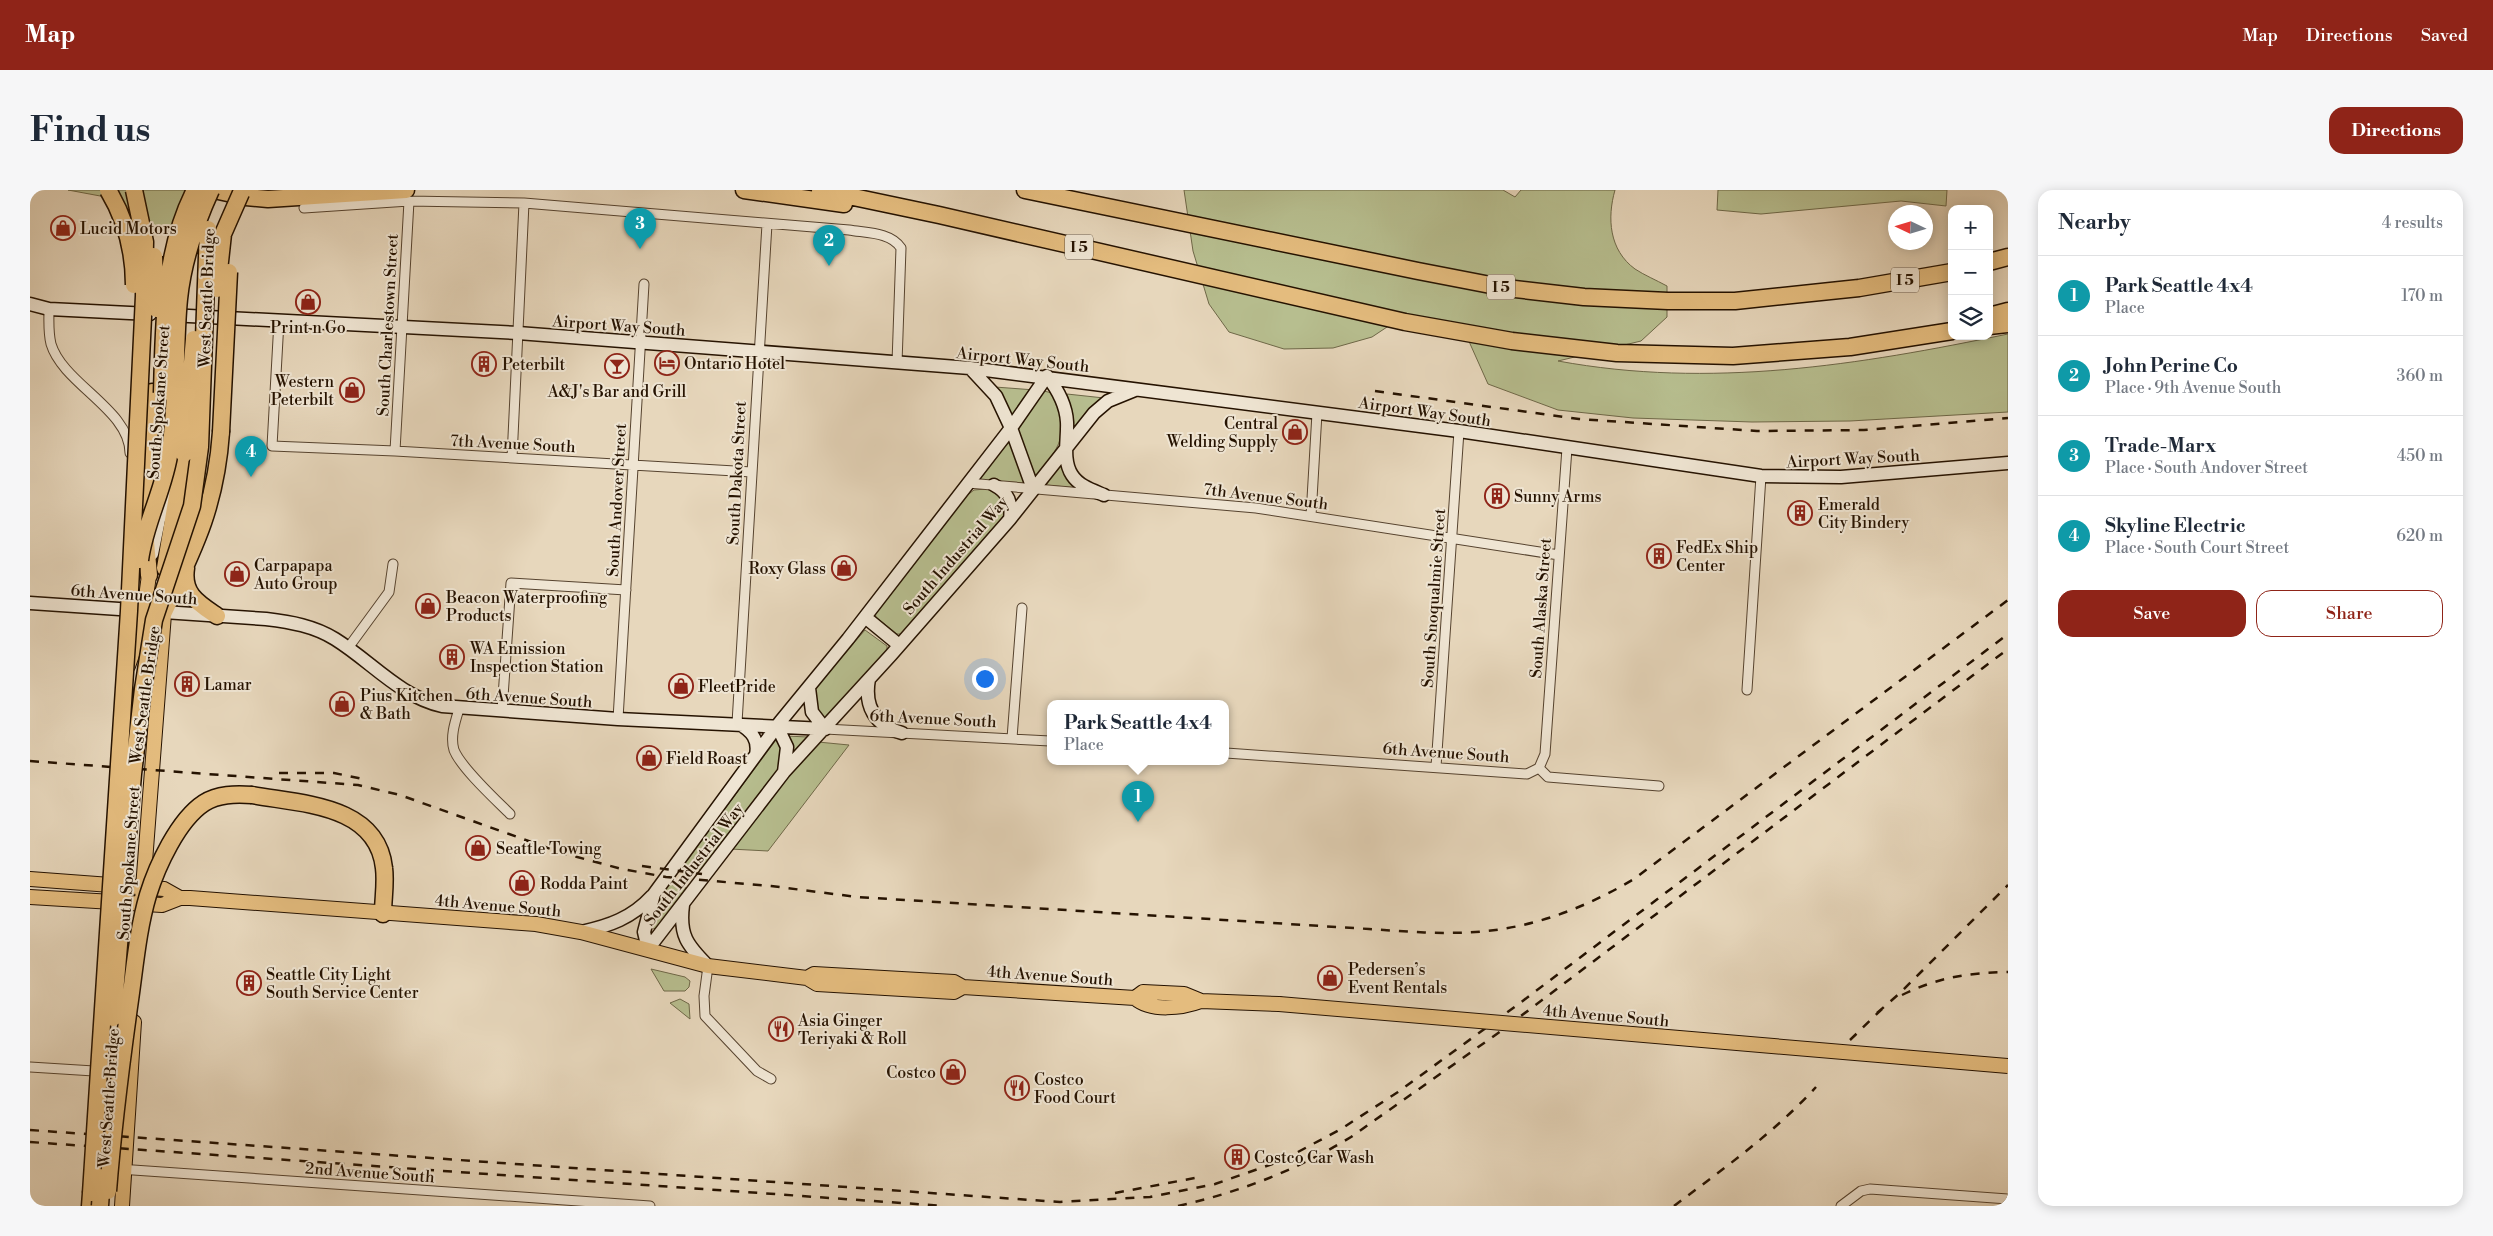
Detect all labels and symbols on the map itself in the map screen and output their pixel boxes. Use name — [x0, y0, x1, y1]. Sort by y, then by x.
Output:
north arrow — [1888, 205, 1933, 250]
pin: 3 — [624, 208, 656, 249]
shop icon: Lucid Motors — [50, 215, 76, 241]
place label: Lucid Motors — [80, 219, 177, 239]
pin: 2 — [813, 225, 845, 266]
street label: West Seattle Bridge — [195, 228, 219, 369]
street label: South Charlestown Street — [373, 233, 403, 417]
road number: I 5 — [1065, 234, 1093, 260]
road number: I 5 — [1891, 268, 1919, 292]
road number: I 5 — [1487, 274, 1515, 300]
shop icon: Print n Go — [295, 289, 321, 315]
street label: Airport Way South — [551, 311, 687, 341]
place label: Print n Go — [270, 318, 346, 338]
street label: South Spokane Street — [144, 324, 174, 480]
street label: Airport Way South — [955, 343, 1091, 377]
hotel icon: Ontario Hotel — [654, 350, 680, 376]
building icon: Peterbilt — [471, 351, 497, 377]
bar icon: A&J's Bar and Grill — [604, 353, 630, 379]
place label: Ontario Hotel — [684, 354, 785, 374]
place label: Peterbilt — [502, 355, 566, 375]
place label: Western Peterbilt — [271, 372, 334, 410]
shop icon: Western Peterbilt — [339, 377, 365, 403]
place label: A&J's Bar and Grill — [547, 382, 686, 402]
street label: Airport Way South — [1356, 393, 1493, 431]
street label: South Dakota Street — [723, 400, 751, 546]
place label: Central Welding Supply — [1166, 414, 1278, 452]
shop icon: Central Welding Supply — [1282, 419, 1308, 445]
street label: South Andover Street — [603, 422, 631, 577]
street label: 7th Avenue South — [450, 431, 577, 457]
pin: 4 — [235, 436, 267, 477]
street label: Airport Way South — [1785, 445, 1921, 473]
street label: 7th Avenue South — [1202, 479, 1330, 515]
building icon: Sunny Arms — [1484, 483, 1510, 509]
place label: Sunny Arms — [1514, 487, 1602, 507]
street label: South Industrial Way — [899, 492, 1013, 619]
place label: Emerald City Bindery — [1818, 495, 1910, 533]
building icon: Emerald City Bindery — [1787, 500, 1813, 526]
street label: South Snoqualmie Street — [1418, 507, 1450, 688]
street label: South Alaska Street — [1526, 537, 1556, 679]
place label: FedEx Ship Center — [1676, 538, 1758, 576]
building icon: FedEx Ship Center — [1646, 543, 1672, 569]
shop icon: Roxy Glass — [831, 555, 857, 581]
place label: Carpapapa Auto Group — [253, 556, 338, 594]
place label: Roxy Glass — [749, 559, 826, 579]
shop icon: Carpapapa Auto Group — [224, 561, 250, 587]
street label: 6th Avenue South — [70, 581, 198, 609]
place label: Beacon Waterproofing Products — [445, 588, 608, 626]
shop icon: Beacon Waterproofing Products — [415, 593, 441, 619]
street label: West Seattle Bridge — [125, 625, 165, 767]
place label: WA Emission Inspection Station — [469, 639, 604, 677]
building icon: WA Emission Inspection Station — [439, 644, 465, 670]
your location — [972, 666, 998, 692]
building icon: Lamar — [174, 671, 200, 697]
shop icon: FleetPride — [668, 673, 694, 699]
place label: Lamar — [204, 675, 252, 695]
place label: FleetPride — [698, 677, 776, 697]
street label: 6th Avenue South — [465, 684, 593, 712]
place label: Pius Kitchen & Bath — [360, 686, 453, 724]
shop icon: Pius Kitchen & Bath — [329, 691, 355, 717]
street label: 6th Avenue South — [869, 706, 997, 732]
street label: 6th Avenue South — [1382, 739, 1510, 767]
shop icon: Field Roast — [636, 745, 662, 771]
place label: Field Roast — [666, 749, 748, 769]
pin: 1 — [1122, 781, 1154, 822]
street label: South Spokane Street — [114, 785, 144, 941]
street label: South Industrial Way — [640, 799, 748, 930]
shop icon: Seattle Towing — [465, 835, 491, 861]
place label: Seattle Towing — [496, 839, 602, 859]
shop icon: Rodda Paint — [509, 870, 535, 896]
place label: Rodda Paint — [540, 874, 629, 894]
street label: 4th Avenue South — [434, 891, 562, 922]
place label: Pedersen’s Event Rentals — [1348, 960, 1447, 998]
street label: 4th Avenue South — [986, 962, 1114, 990]
place label: Seattle City Light South Service Center — [266, 965, 419, 1003]
shop icon: Pedersen’s Event Rentals — [1317, 965, 1343, 991]
building icon: Seattle City Light South Service Center — [236, 970, 262, 996]
street label: 4th Avenue South — [1542, 1001, 1670, 1032]
place label: Asia Ginger Teriyaki & Roll — [797, 1011, 907, 1049]
restaurant icon: Asia Ginger Teriyaki & Roll — [768, 1016, 794, 1042]
street label: West Seattle Bridge — [94, 1028, 124, 1169]
shop icon: Costco — [940, 1059, 966, 1085]
place label: Costco — [886, 1063, 936, 1083]
place label: Costco Food Court — [1034, 1070, 1116, 1108]
restaurant icon: Costco Food Court — [1004, 1075, 1030, 1101]
building icon: Costco Car Wash — [1224, 1144, 1250, 1170]
place label: Costco Car Wash — [1254, 1148, 1375, 1168]
street label: 2nd Avenue South — [305, 1158, 436, 1188]

